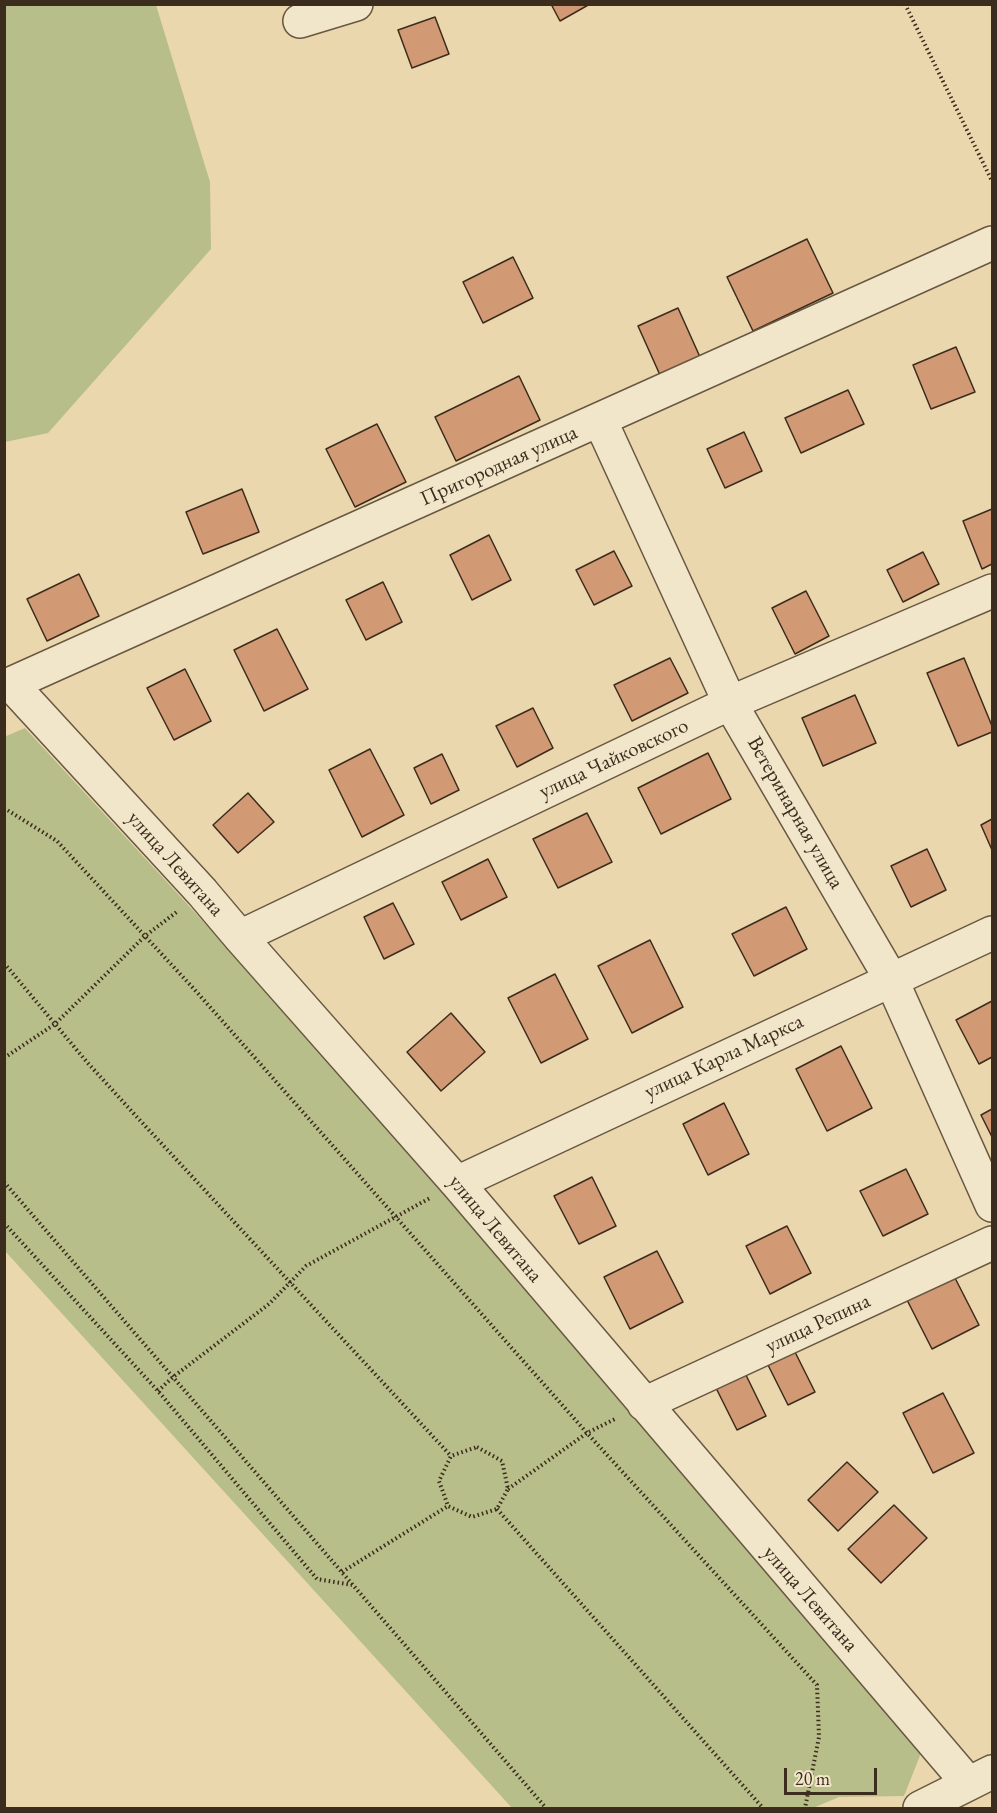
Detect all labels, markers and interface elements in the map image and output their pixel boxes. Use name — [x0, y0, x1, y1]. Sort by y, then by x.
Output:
street label: Пригородная улица — [416, 420, 582, 512]
street label: улица Чайковского — [535, 713, 693, 805]
street label: Ветеринарная улица — [741, 732, 849, 894]
street label: улица Левитана — [121, 806, 229, 922]
street label: улица Карла Маркса — [640, 1009, 808, 1105]
street label: улица Левитана — [443, 1170, 547, 1288]
street label: улица Репина — [761, 1289, 875, 1359]
street label: улица Левитана — [757, 1541, 863, 1657]
scale bar — [787, 1756, 880, 1794]
text: 20 m — [795, 1767, 830, 1790]

